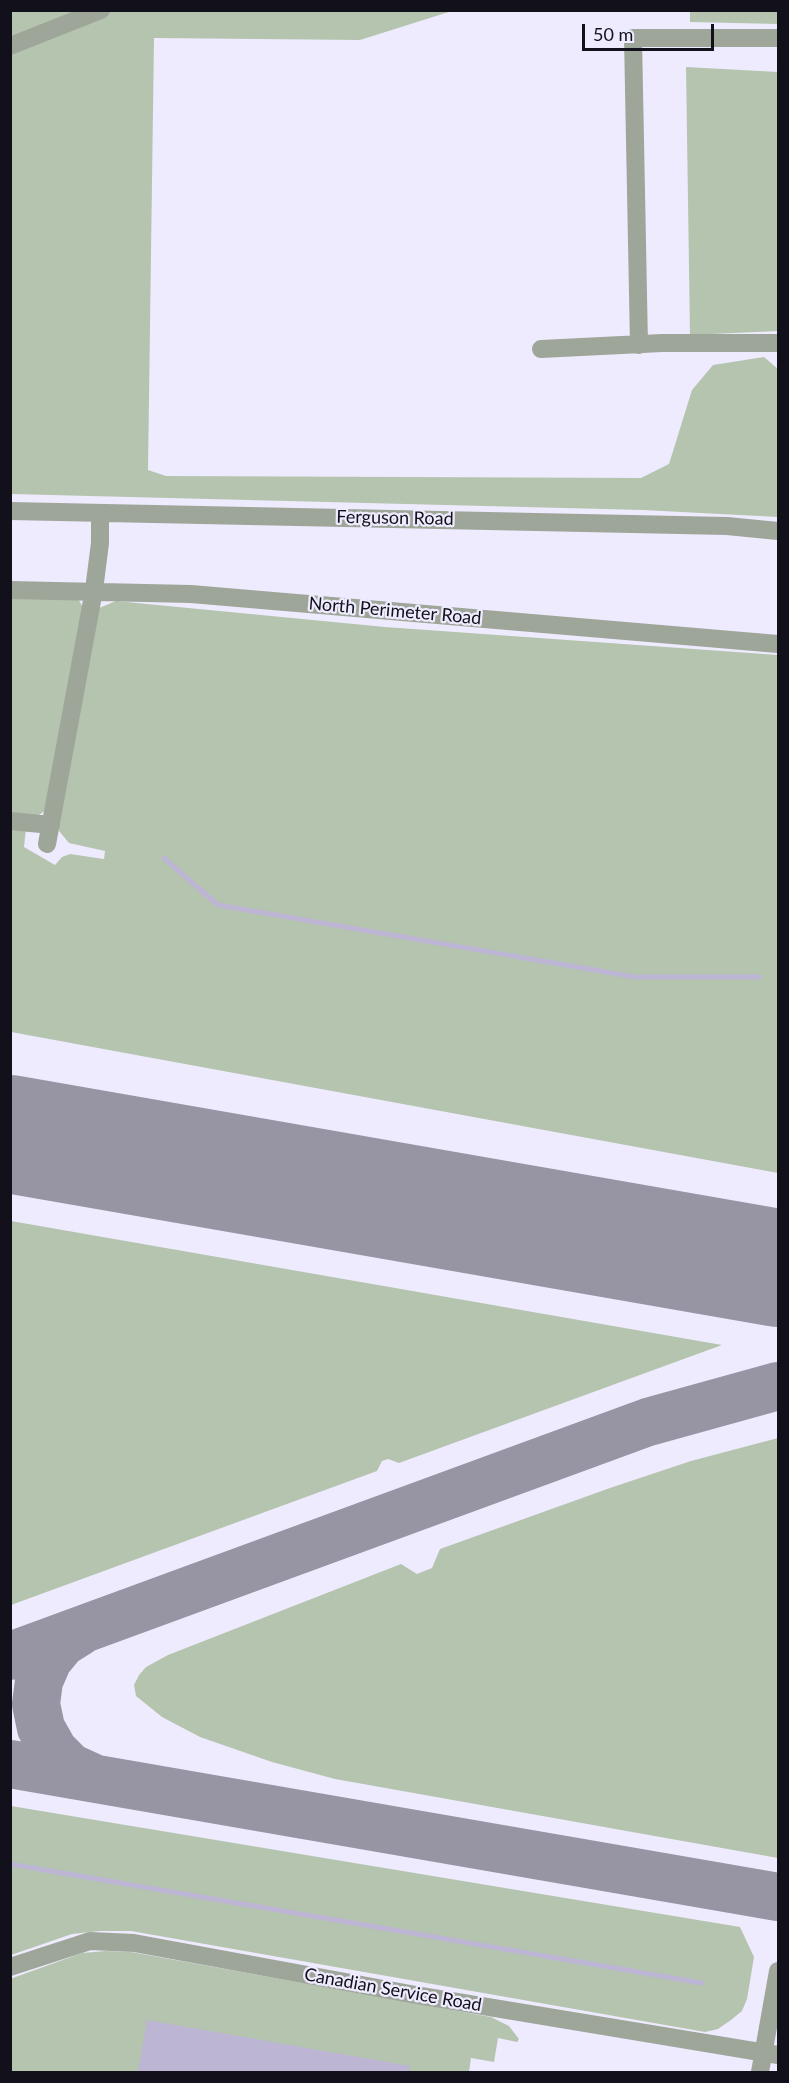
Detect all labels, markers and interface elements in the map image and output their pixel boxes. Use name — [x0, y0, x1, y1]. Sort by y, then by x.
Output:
scale bar — [585, 12, 717, 50]
text: 50 m — [593, 23, 633, 45]
street label: Ferguson Road — [336, 506, 454, 530]
street label: North Perimeter Road — [308, 593, 482, 629]
street label: Canadian Service Road — [303, 1964, 483, 2016]

